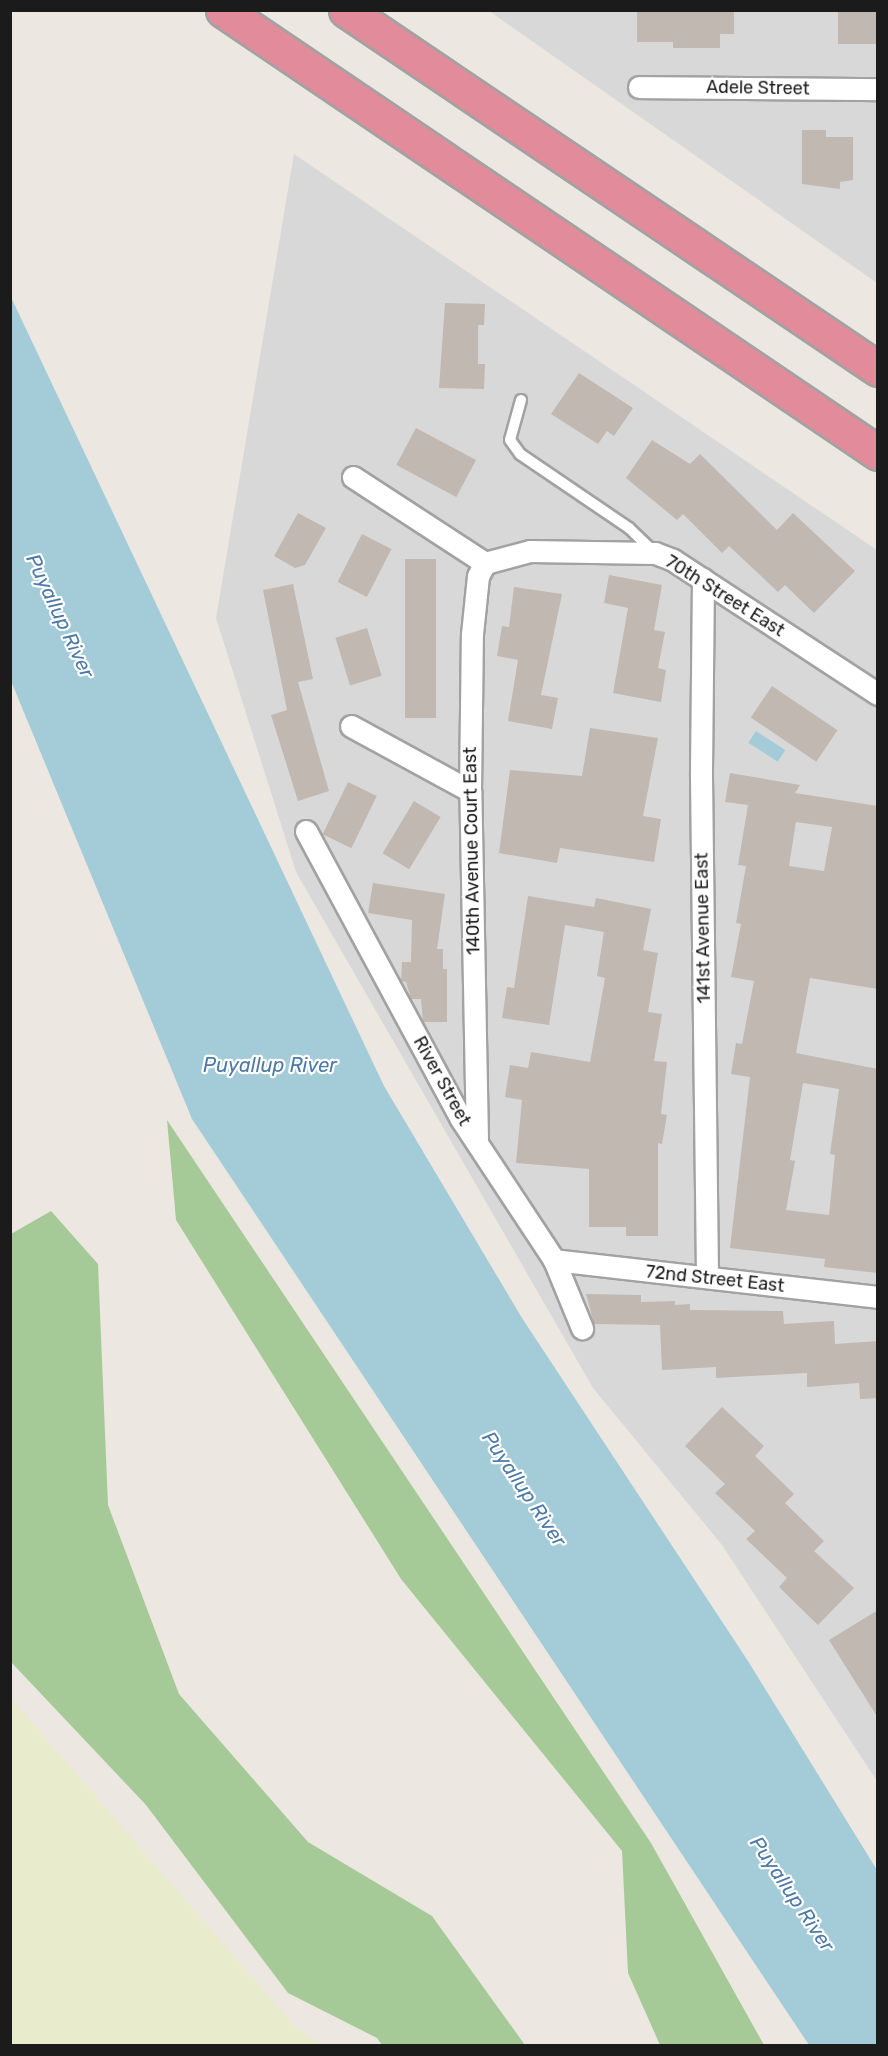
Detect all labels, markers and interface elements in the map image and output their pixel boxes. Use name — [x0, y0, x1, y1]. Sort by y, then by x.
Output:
street label: Adele Street — [706, 76, 810, 100]
water label: Puyallup River — [21, 550, 99, 682]
street label: 70th Street East — [661, 551, 789, 641]
street label: 140th Avenue Court East — [459, 746, 485, 956]
street label: 141st Avenue East — [691, 852, 715, 1004]
street label: River Street — [409, 1032, 475, 1130]
water label: Puyallup River — [203, 1053, 337, 1077]
street label: 72nd Street East — [645, 1261, 785, 1297]
water label: Puyallup River — [477, 1427, 571, 1551]
water label: Puyallup River — [745, 1832, 839, 1956]

